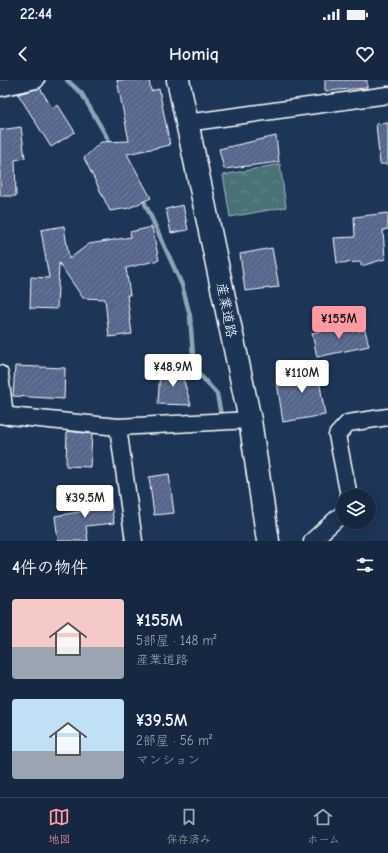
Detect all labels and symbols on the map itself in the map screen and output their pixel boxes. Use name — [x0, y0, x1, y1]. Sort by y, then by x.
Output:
street label: 産業道路 — [213, 281, 240, 339]
pin: ¥155M — [311, 306, 367, 340]
pin: ¥48.9M — [140, 354, 206, 388]
pin: ¥110M — [274, 360, 330, 394]
pin: ¥39.5M — [52, 485, 118, 519]

